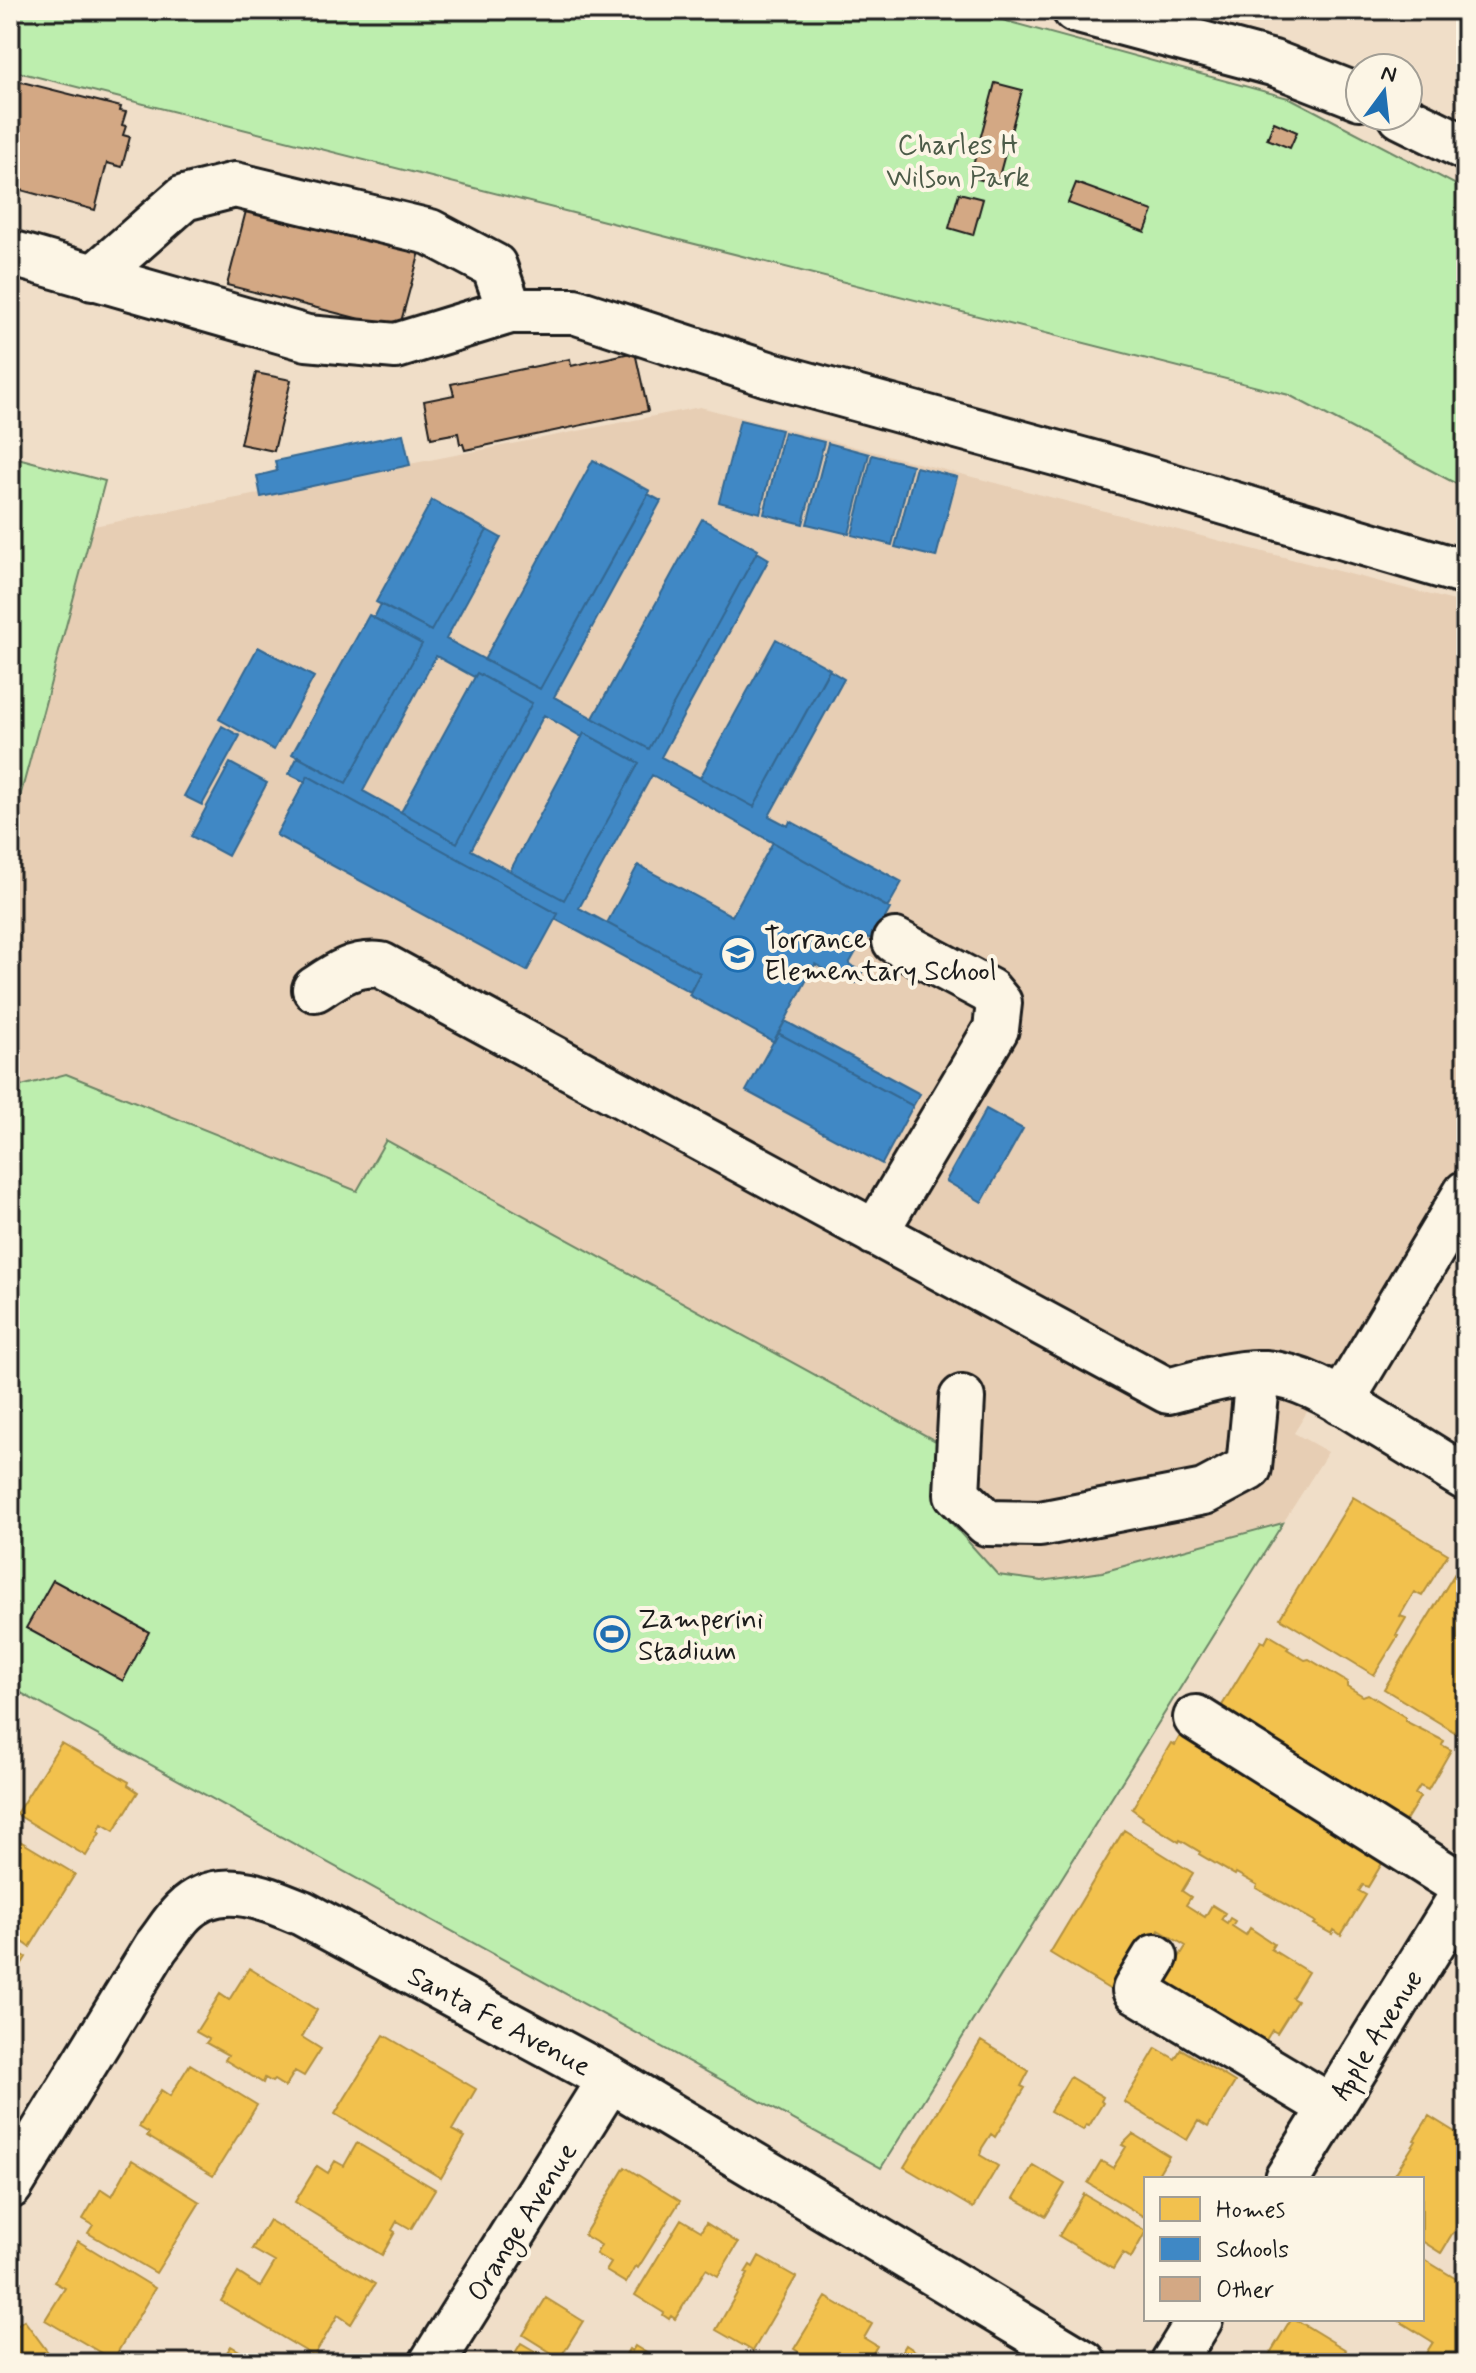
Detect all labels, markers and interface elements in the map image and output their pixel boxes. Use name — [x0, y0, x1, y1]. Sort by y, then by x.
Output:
north arrow — [1344, 52, 1424, 132]
text: N — [1378, 59, 1399, 90]
park label: Charles H Wilson Park — [886, 128, 1030, 197]
place label: Torrance Elementary School — [764, 922, 997, 991]
school or university icon: Torrance Elementary School — [719, 935, 757, 973]
place label: Zamperini Stadium — [638, 1602, 763, 1671]
sports icon: Zamperini Stadium — [593, 1615, 631, 1653]
street label: Santa Fe Avenue — [401, 1958, 597, 2086]
street label: Apple Avenue — [1323, 1963, 1435, 2109]
street label: Orange Avenue — [459, 2136, 589, 2310]
legend — [1144, 2177, 1424, 2321]
text: Homes — [1216, 2195, 1285, 2226]
text: Schools — [1216, 2235, 1289, 2266]
text: Other — [1216, 2275, 1274, 2306]

